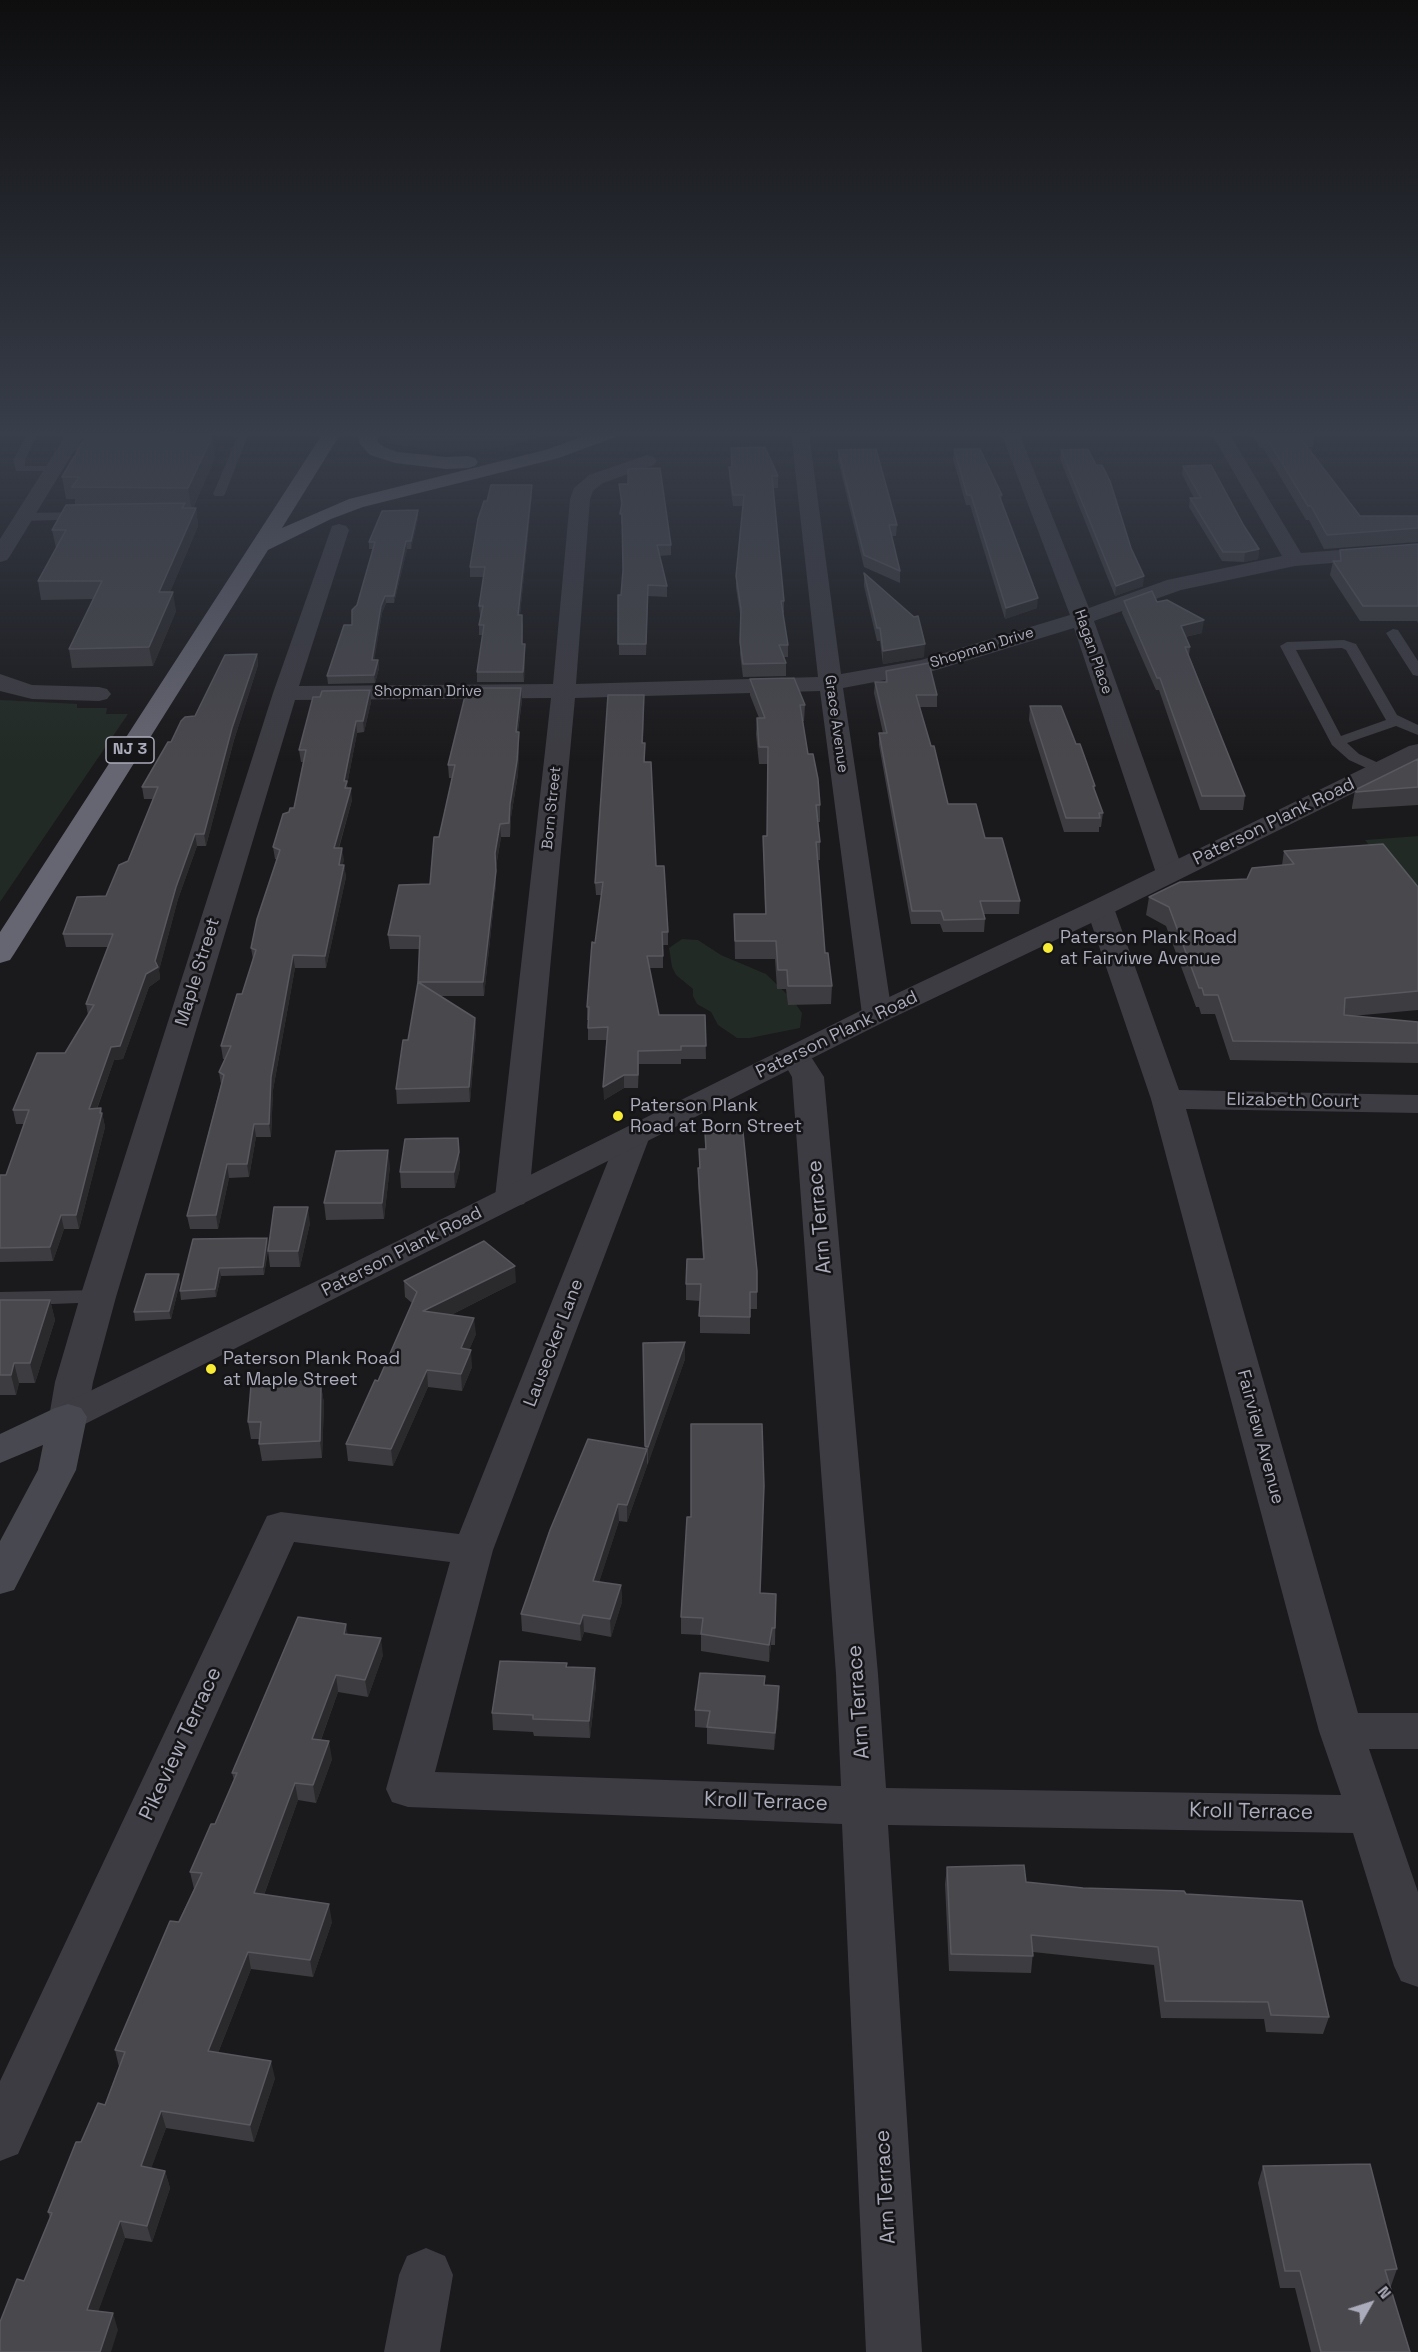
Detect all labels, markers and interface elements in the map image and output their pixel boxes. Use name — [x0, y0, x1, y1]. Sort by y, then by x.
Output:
street label: Hagan Place — [1070, 607, 1116, 697]
street label: Shopman Drive — [928, 624, 1036, 672]
street label: Grace Avenue — [820, 674, 852, 774]
street label: Shopman Drive — [374, 683, 482, 701]
road number: NJ 3 — [106, 737, 154, 763]
street label: Born Street — [539, 765, 565, 851]
street label: Paterson Plank Road — [1190, 774, 1358, 870]
street label: Maple Street — [171, 915, 225, 1029]
place label: Paterson Plank Road at Fairviwe Avenue — [1060, 927, 1237, 970]
marker: Paterson Plank Road at Fairviwe Avenue — [1041, 941, 1055, 955]
street label: Paterson Plank Road — [753, 987, 921, 1083]
street label: Elizabeth Court — [1226, 1089, 1360, 1113]
place label: Paterson Plank Road at Born Street — [630, 1095, 802, 1138]
marker: Paterson Plank Road at Born Street — [611, 1109, 625, 1123]
street label: Arn Terrace — [802, 1159, 838, 1275]
street label: Paterson Plank Road — [318, 1202, 486, 1302]
street label: Lausecker Lane — [520, 1276, 588, 1410]
place label: Paterson Plank Road at Maple Street — [223, 1348, 400, 1390]
marker: Paterson Plank Road at Maple Street — [204, 1362, 218, 1376]
street label: Fairview Avenue — [1232, 1367, 1288, 1507]
street label: Arn Terrace — [842, 1644, 876, 1760]
street label: Pikeview Terrace — [134, 1663, 228, 1825]
street label: Kroll Terrace — [704, 1787, 828, 1817]
street label: Kroll Terrace — [1189, 1798, 1313, 1826]
street label: Arn Terrace — [870, 2129, 902, 2245]
north arrow — [1340, 2274, 1400, 2334]
text: N — [1373, 2282, 1396, 2303]

